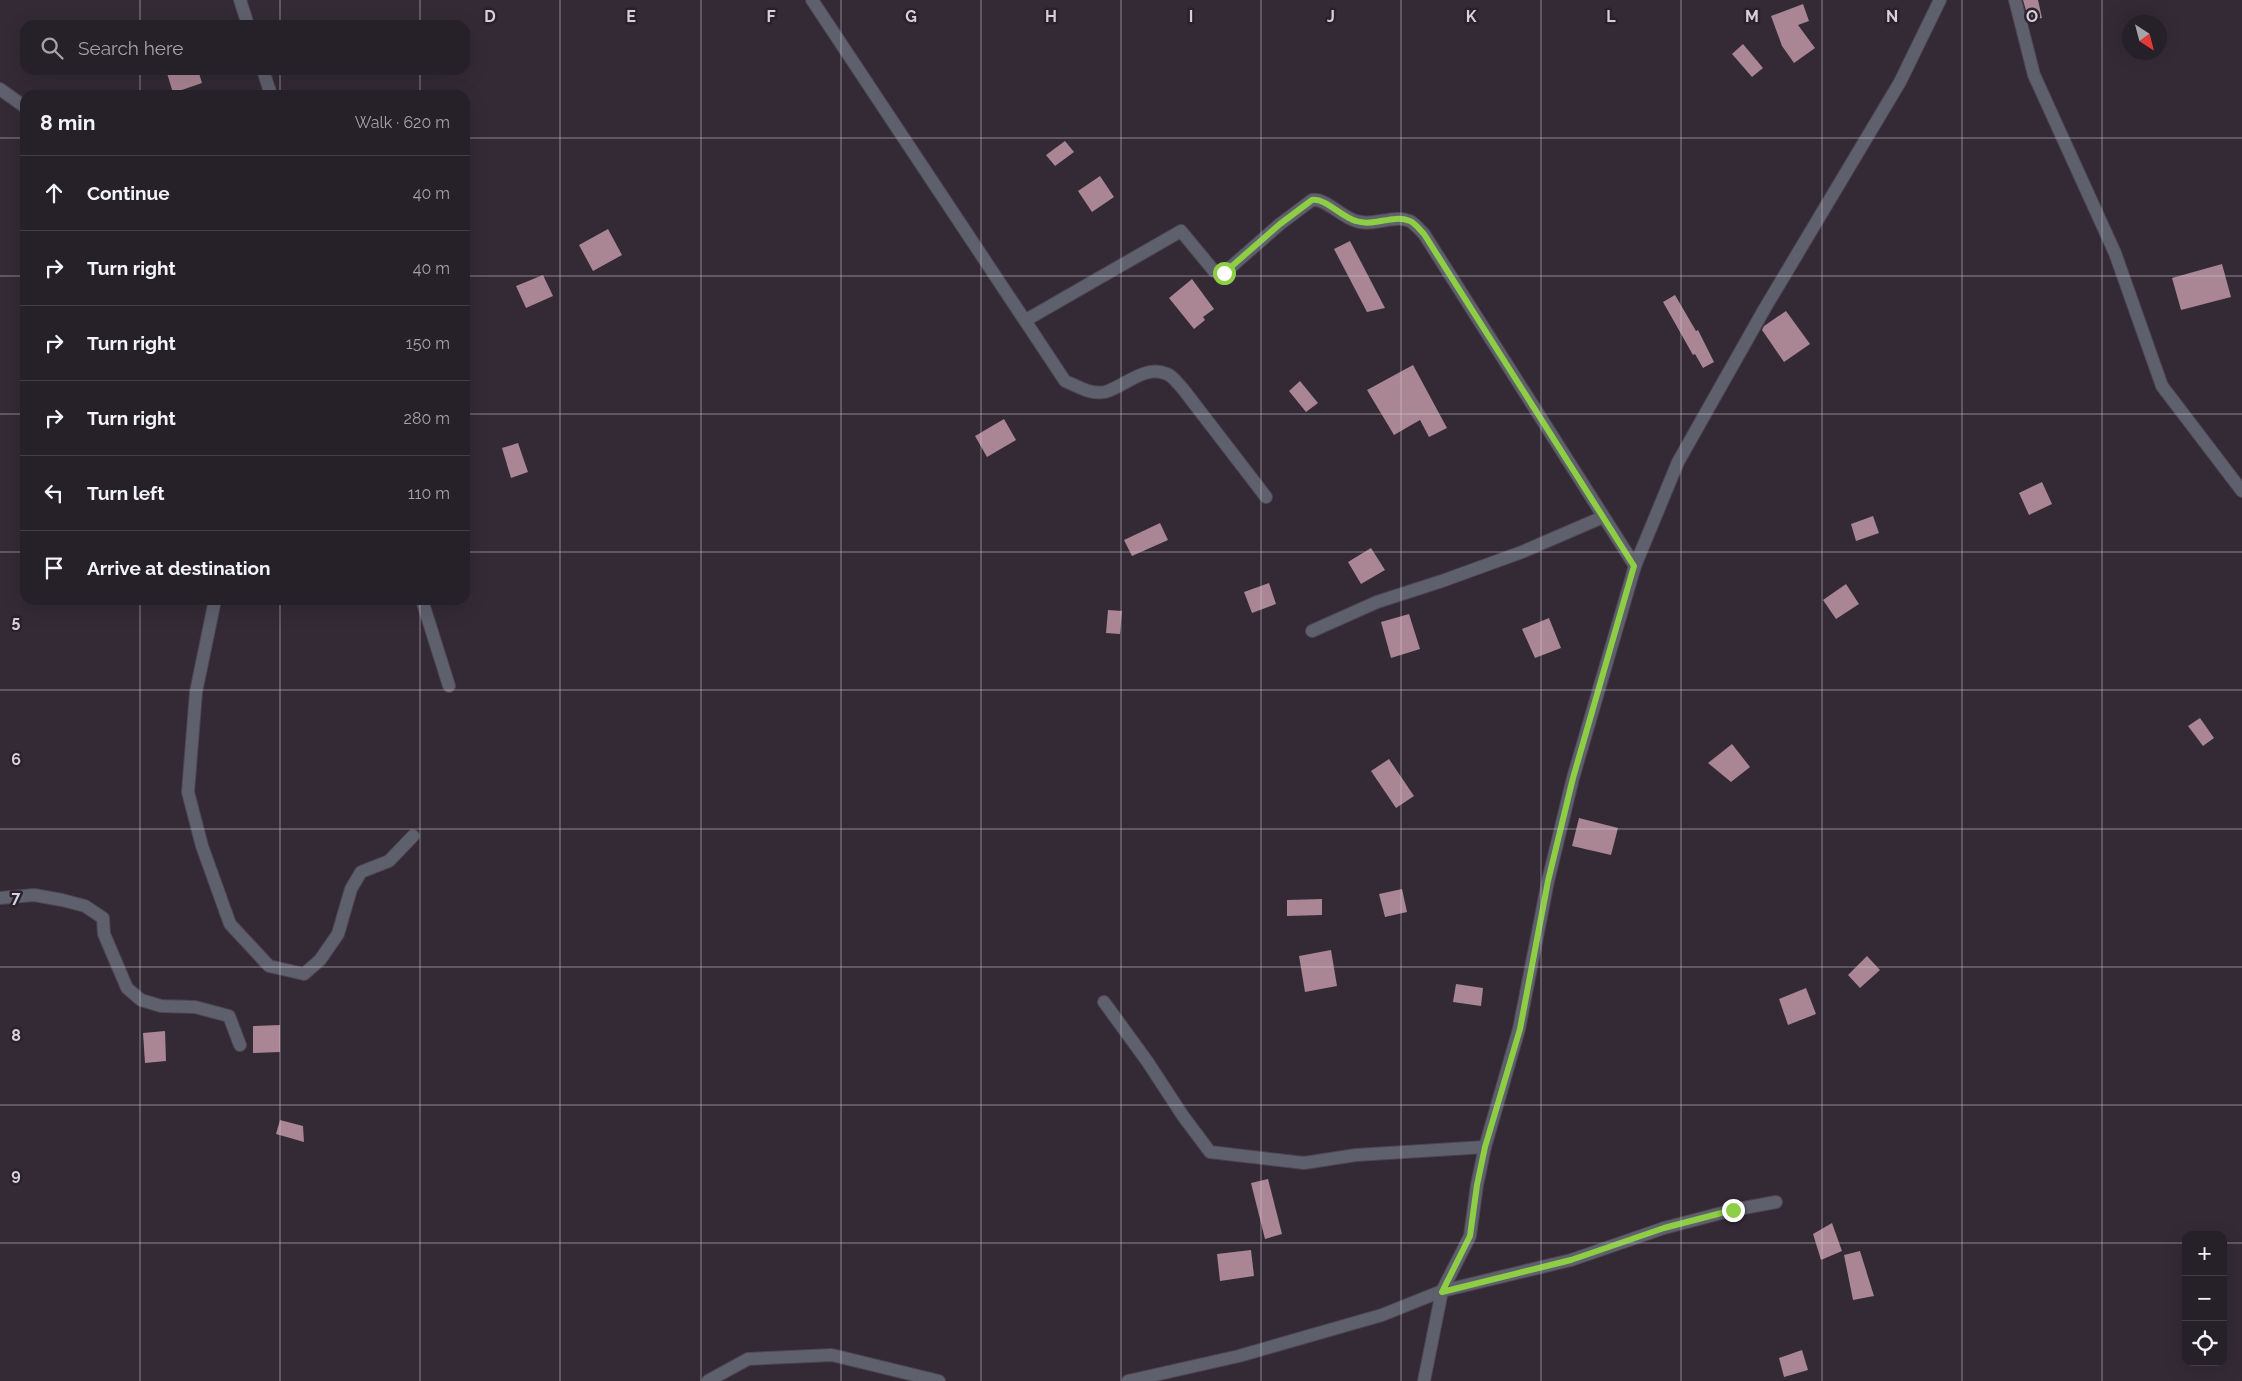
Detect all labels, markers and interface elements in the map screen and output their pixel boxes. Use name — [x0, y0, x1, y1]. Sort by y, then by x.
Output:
text: D — [484, 7, 496, 26]
text: E — [626, 7, 636, 26]
text: F — [766, 7, 776, 26]
text: G — [905, 7, 917, 26]
text: H — [1045, 7, 1057, 26]
text: I — [1189, 7, 1193, 26]
text: J — [1327, 7, 1335, 26]
text: K — [1466, 7, 1477, 26]
text: L — [1606, 7, 1616, 26]
text: M — [1745, 7, 1759, 26]
text: N — [1886, 7, 1898, 26]
text: O — [2026, 7, 2038, 26]
north arrow — [2122, 15, 2167, 60]
search box — [20, 20, 470, 75]
icon: search — [38, 34, 66, 62]
text: Search here — [78, 37, 184, 59]
text: 8 min — [40, 110, 95, 135]
text: Walk · 620 m — [355, 113, 450, 132]
icon: ahead — [40, 179, 68, 207]
text: Continue — [87, 182, 170, 204]
text: 40 m — [413, 184, 450, 203]
icon: right — [40, 254, 68, 282]
text: Turn right — [87, 257, 176, 279]
text: 40 m — [413, 259, 450, 278]
route start — [1213, 262, 1236, 285]
icon: right — [40, 329, 68, 357]
text: Turn right — [87, 332, 176, 354]
text: 150 m — [406, 334, 450, 353]
icon: right — [40, 404, 68, 432]
text: Turn right — [87, 407, 176, 429]
text: 280 m — [404, 409, 450, 428]
icon: left — [40, 479, 68, 507]
text: Turn left — [87, 482, 164, 504]
text: 110 m — [408, 484, 450, 503]
icon: arrive — [40, 554, 68, 582]
text: Arrive at destination — [87, 557, 271, 579]
text: 5 — [12, 612, 21, 631]
text: 6 — [11, 750, 21, 769]
text: 7 — [12, 888, 21, 907]
text: 8 — [11, 1026, 21, 1045]
text: 9 — [11, 1165, 21, 1184]
route end — [1722, 1199, 1745, 1222]
map controls — [2182, 1231, 2227, 1366]
button: + — [2182, 1231, 2227, 1276]
button: − — [2182, 1276, 2227, 1321]
button: locate — [2182, 1321, 2227, 1366]

